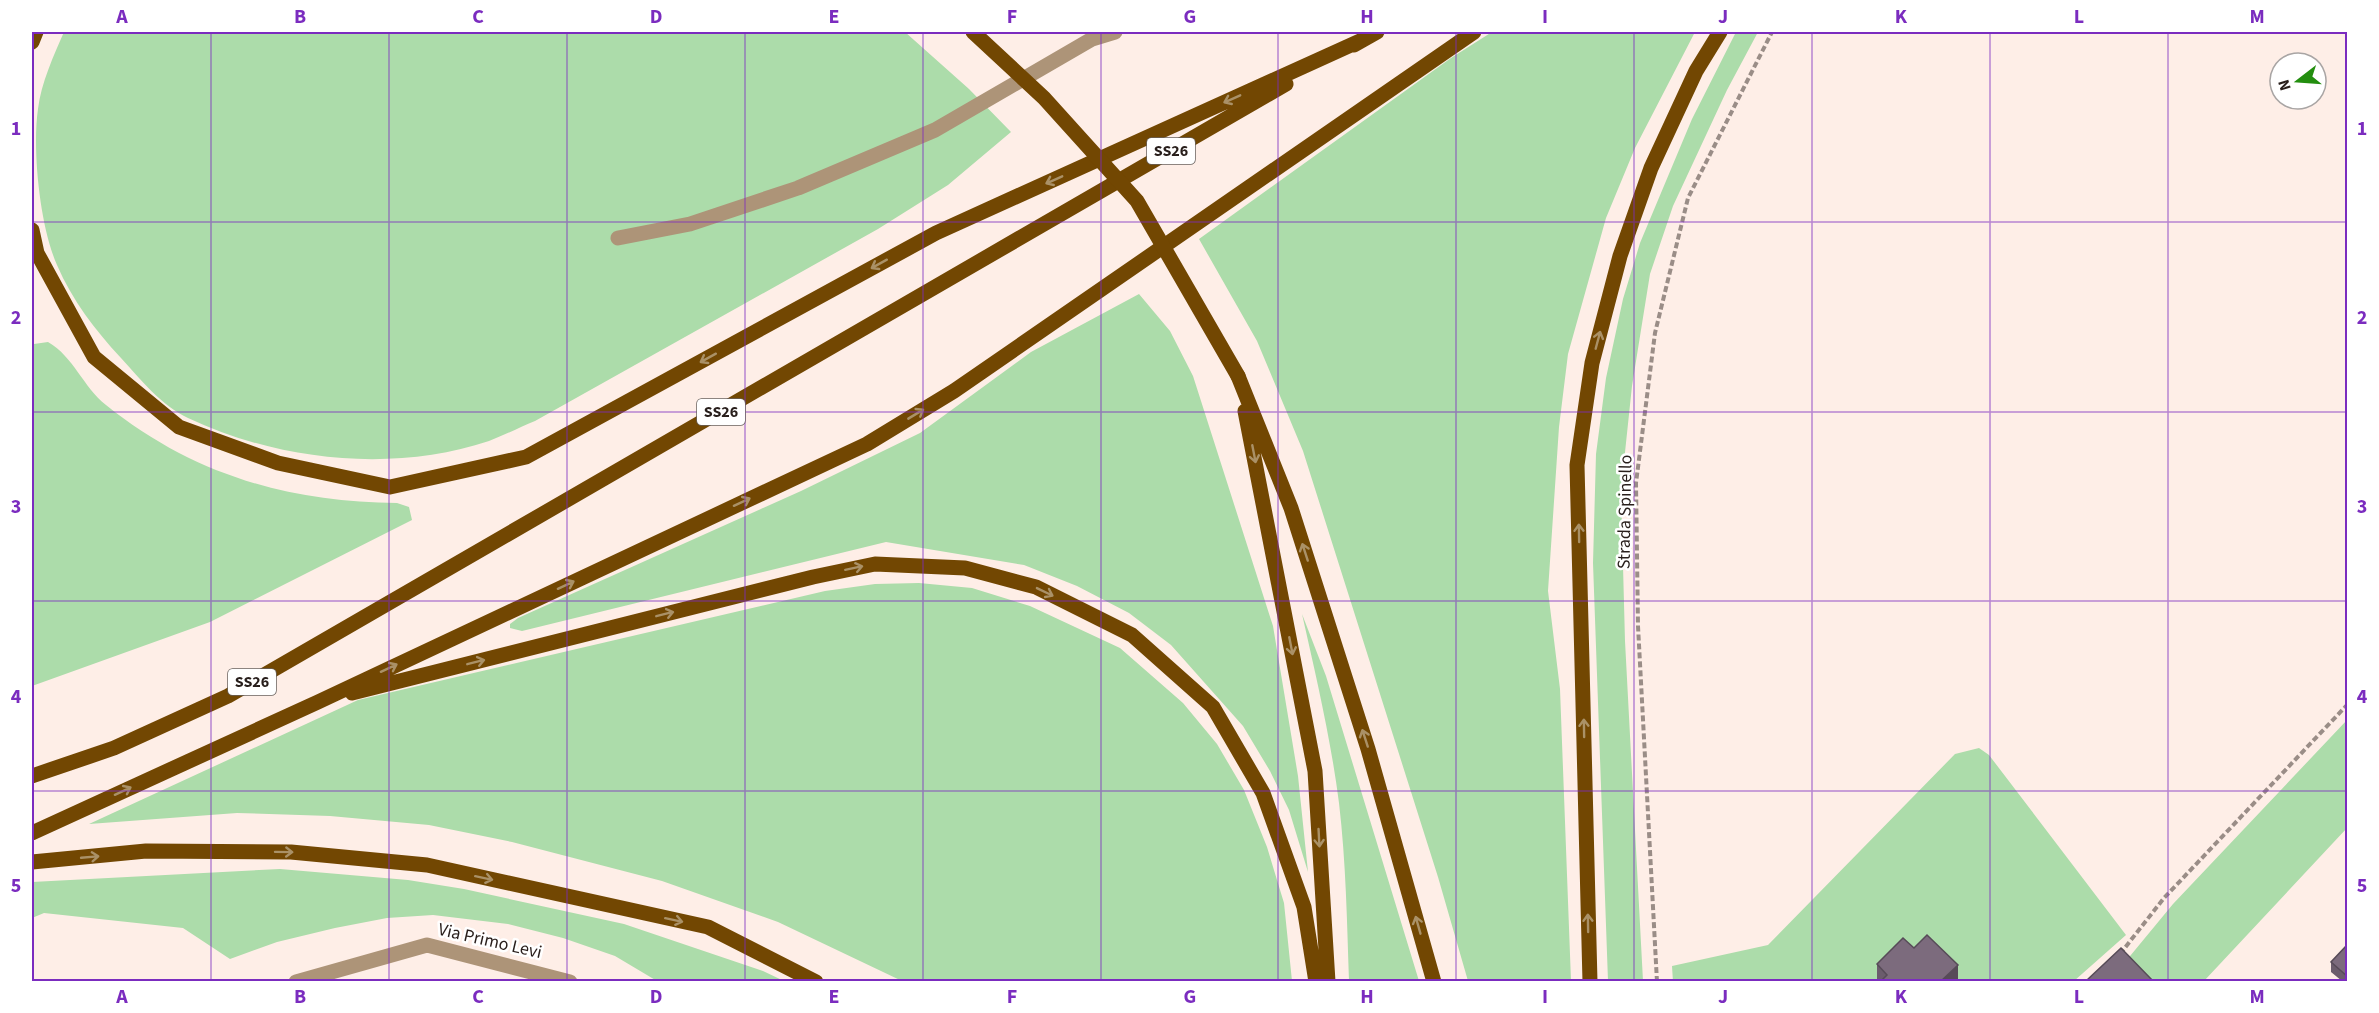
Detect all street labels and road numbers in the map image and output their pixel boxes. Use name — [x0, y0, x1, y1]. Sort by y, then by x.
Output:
road number: SS26 — [1147, 138, 1195, 164]
road number: SS26 — [697, 399, 745, 425]
street label: Strada Spinello — [1612, 455, 1638, 569]
road number: SS26 — [228, 669, 276, 695]
street label: Via Primo Levi — [436, 917, 544, 965]

